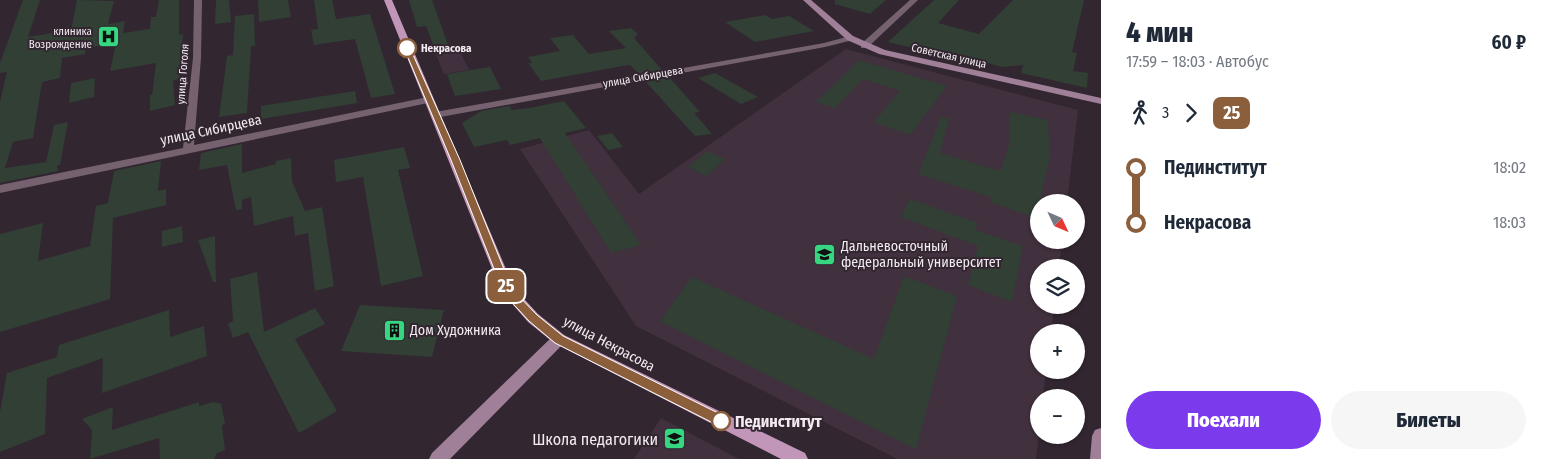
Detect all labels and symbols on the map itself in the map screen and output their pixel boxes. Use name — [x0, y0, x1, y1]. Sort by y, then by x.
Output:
place label: клиника Возрождение — [29, 25, 92, 51]
hospital icon: клиника Возрождение — [96, 25, 120, 49]
marker: Некрасова — [397, 38, 417, 58]
street label: Советская улица — [910, 41, 988, 71]
place label: Некрасова — [421, 42, 472, 55]
street label: улица Гоголя — [174, 43, 192, 105]
street label: улица Сибирцева — [602, 64, 684, 90]
street label: улица Сибирцева — [159, 111, 263, 149]
north arrow — [1030, 194, 1085, 249]
place label: Дальневосточный федеральный университет — [840, 238, 1001, 271]
school or university icon: Дальневосточный федеральный университет — [813, 242, 837, 266]
line badge: 25 — [484, 270, 528, 302]
street label: улица Некрасова — [560, 313, 658, 375]
building icon: Дом Художника — [382, 318, 406, 342]
place label: Дом Художника — [409, 322, 501, 339]
marker: Пединститут — [711, 411, 731, 431]
place label: Пединститут — [735, 412, 822, 431]
school or university icon: Школа педагогики — [662, 427, 686, 451]
place label: Школа педагогики — [532, 430, 658, 449]

